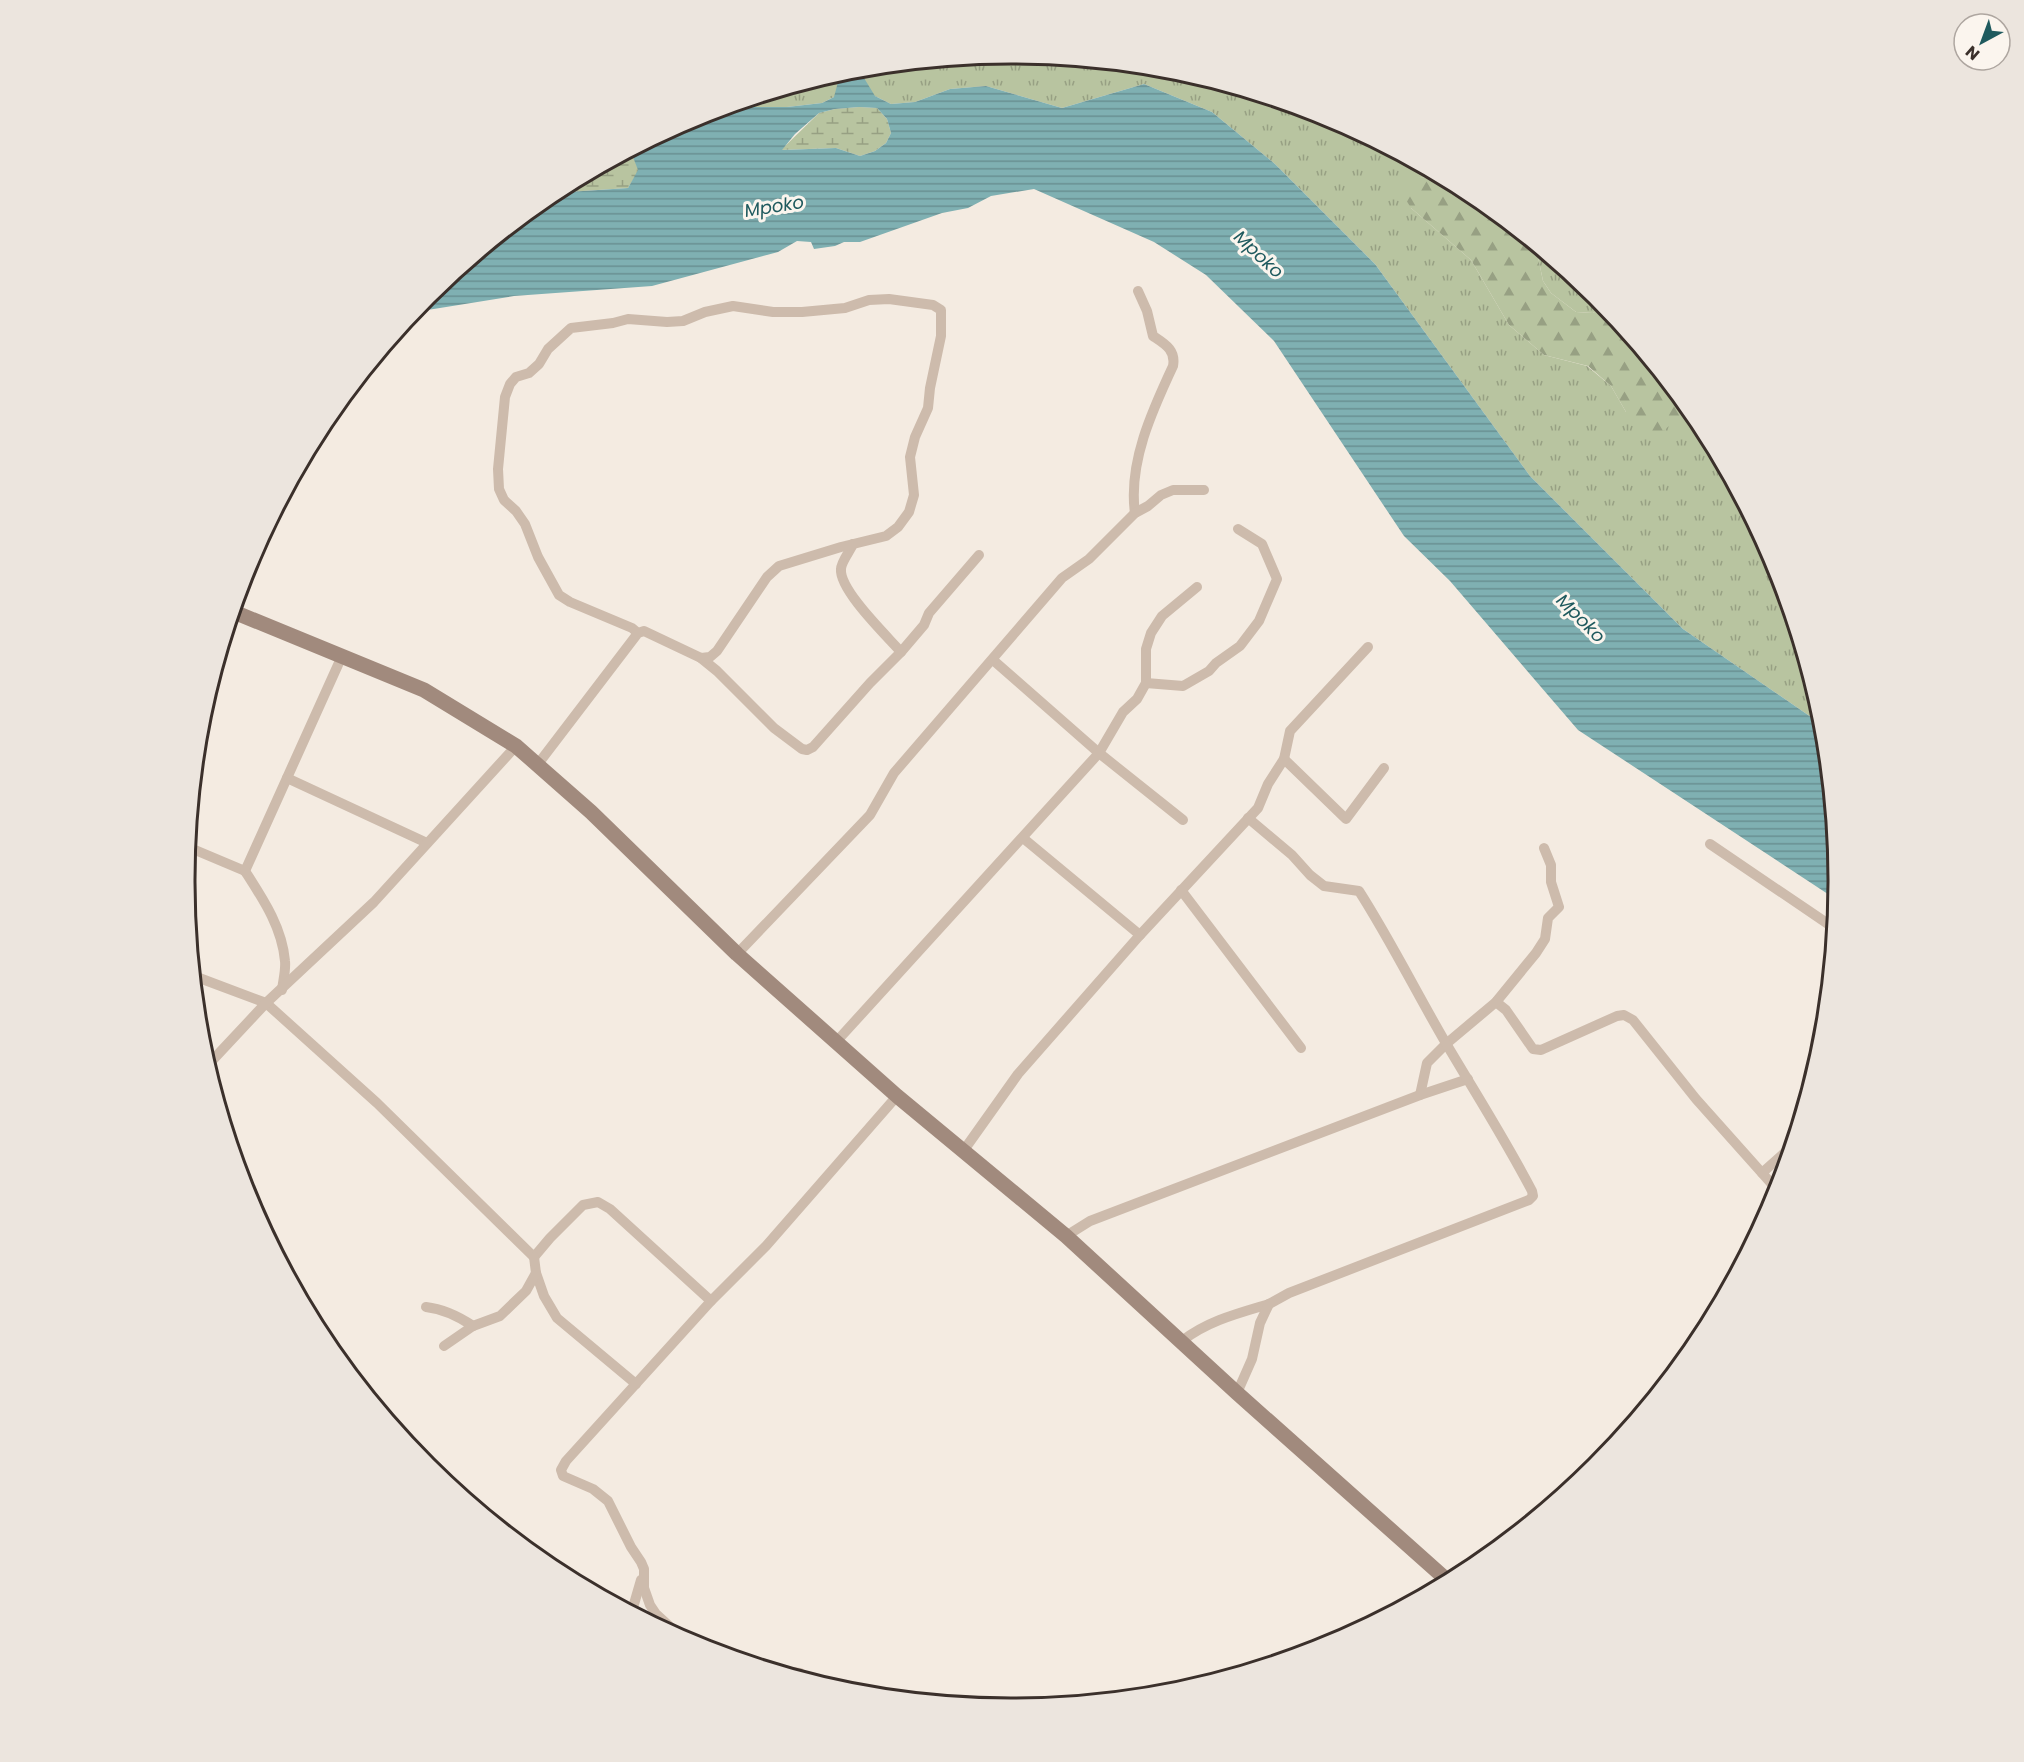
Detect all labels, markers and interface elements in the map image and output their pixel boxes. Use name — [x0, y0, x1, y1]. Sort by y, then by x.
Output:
north arrow — [1952, 12, 2012, 72]
text: N — [1960, 40, 1985, 66]
water label: Mpoko — [742, 189, 806, 223]
water label: Mpoko — [1229, 224, 1289, 284]
water label: Mpoko — [1551, 588, 1611, 648]

